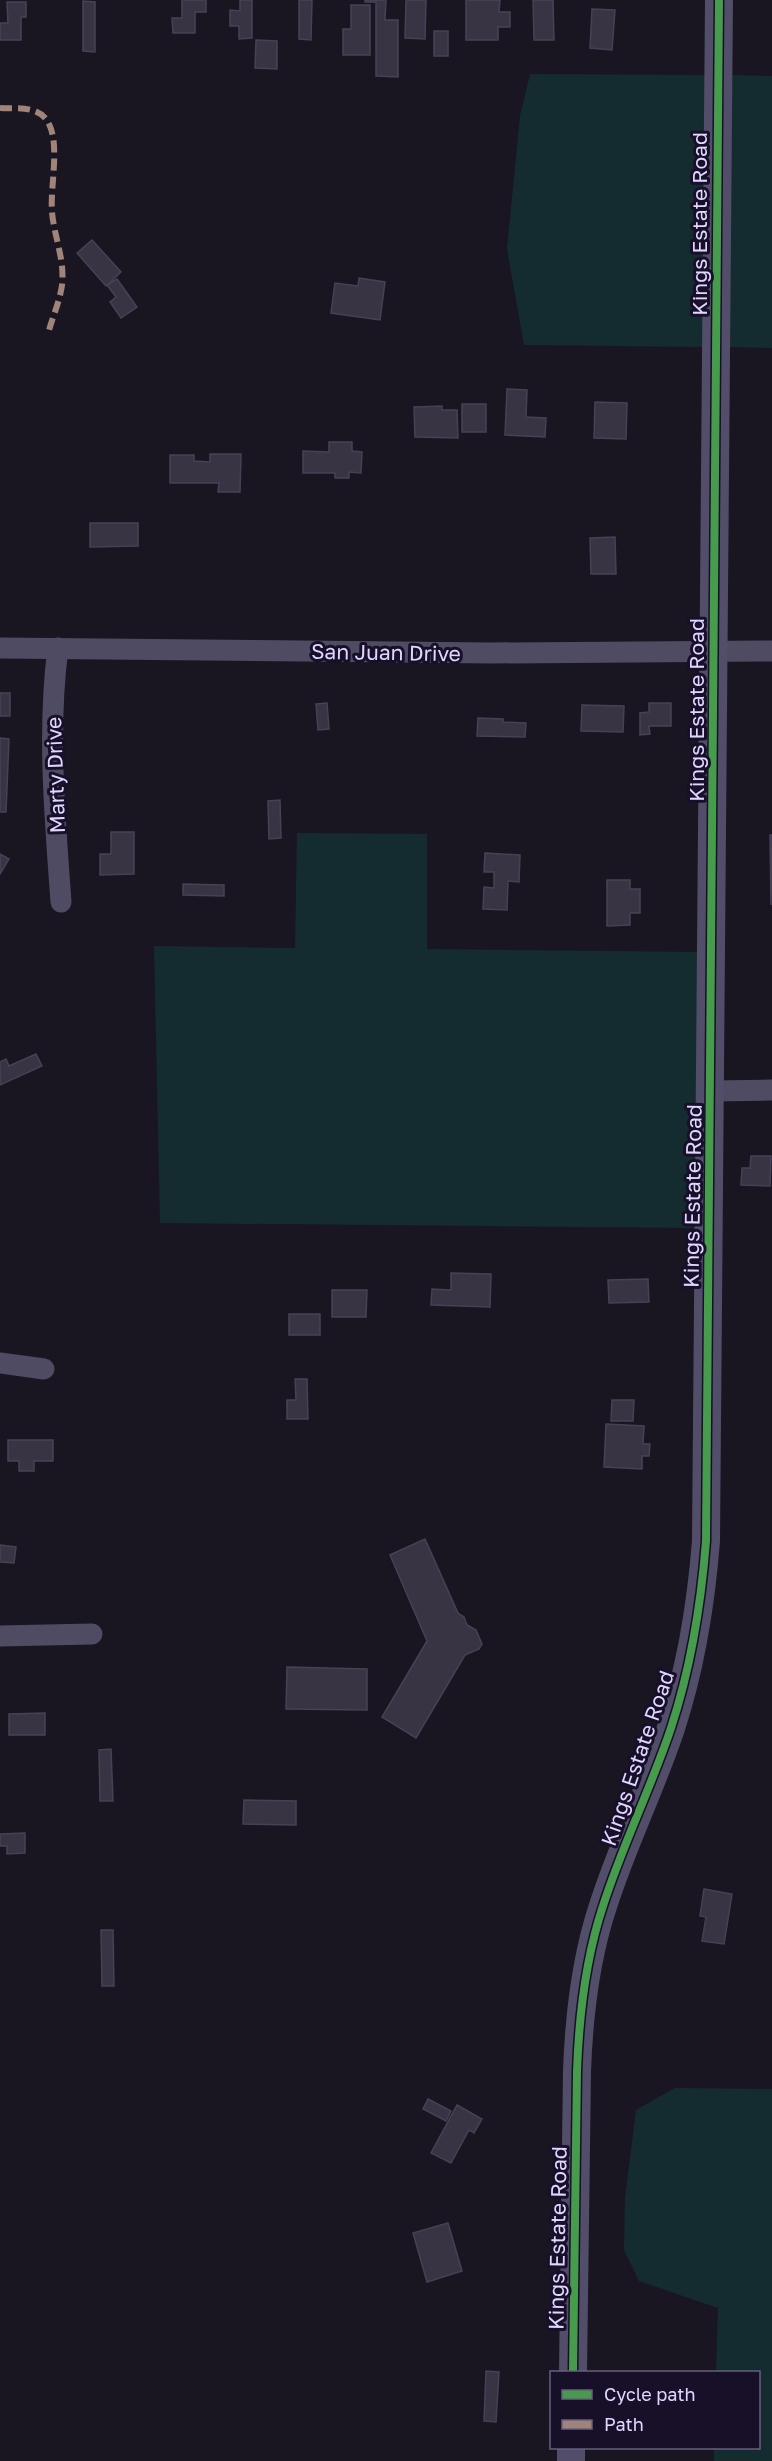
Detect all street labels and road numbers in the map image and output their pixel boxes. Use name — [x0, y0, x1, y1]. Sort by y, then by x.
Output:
street label: Kings Estate Road — [686, 132, 712, 316]
street label: Kings Estate Road — [683, 618, 709, 802]
street label: San Juan Drive — [311, 638, 461, 666]
street label: Marty Drive — [40, 716, 70, 834]
street label: Kings Estate Road — [677, 1104, 707, 1288]
street label: Kings Estate Road — [595, 1667, 679, 1849]
street label: Kings Estate Road — [542, 2146, 572, 2330]

